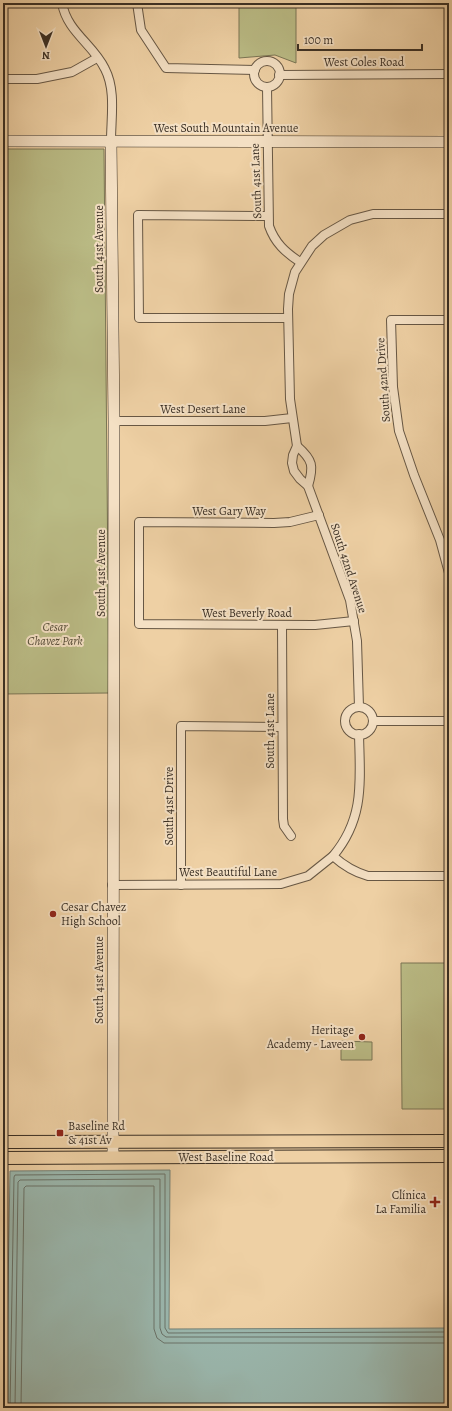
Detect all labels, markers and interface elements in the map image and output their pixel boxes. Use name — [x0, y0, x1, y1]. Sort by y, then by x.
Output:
north arrow — [26, 26, 66, 66]
scale bar — [298, 26, 422, 52]
text: 100 m — [304, 32, 333, 48]
text: N — [42, 48, 50, 63]
street label: West Coles Road — [323, 54, 405, 70]
street label: West South Mountain Avenue — [153, 120, 298, 136]
street label: South 41st Lane — [247, 143, 265, 219]
street label: South 41st Avenue — [91, 205, 107, 293]
street label: South 42nd Drive — [372, 337, 394, 423]
street label: West Desert Lane — [159, 401, 246, 417]
street label: West Gary Way — [191, 503, 267, 519]
street label: South 42nd Avenue — [327, 521, 371, 615]
street label: South 41st Avenue — [93, 529, 109, 617]
street label: West Beverly Road — [201, 605, 293, 621]
park label: Cesar Chavez Park — [27, 619, 83, 649]
street label: South 41st Lane — [262, 693, 278, 769]
street label: South 41st Drive — [161, 767, 177, 845]
street label: West Beautiful Lane — [178, 864, 277, 880]
place label: Cesar Chavez High School — [61, 899, 126, 929]
marker: Cesar Chavez High School — [48, 909, 58, 919]
street label: South 41st Avenue — [91, 936, 107, 1024]
place label: Heritage Academy - Laveen — [266, 1022, 354, 1052]
marker: Heritage Academy - Laveen — [357, 1032, 367, 1042]
place label: Baseline Rd & 41st Av — [68, 1118, 126, 1148]
marker: Baseline Rd & 41st Av — [55, 1128, 65, 1138]
street label: West Baseline Road — [177, 1149, 274, 1165]
place label: Clínica La Familia — [375, 1187, 426, 1217]
marker: Clínica La Familia — [429, 1196, 441, 1208]

